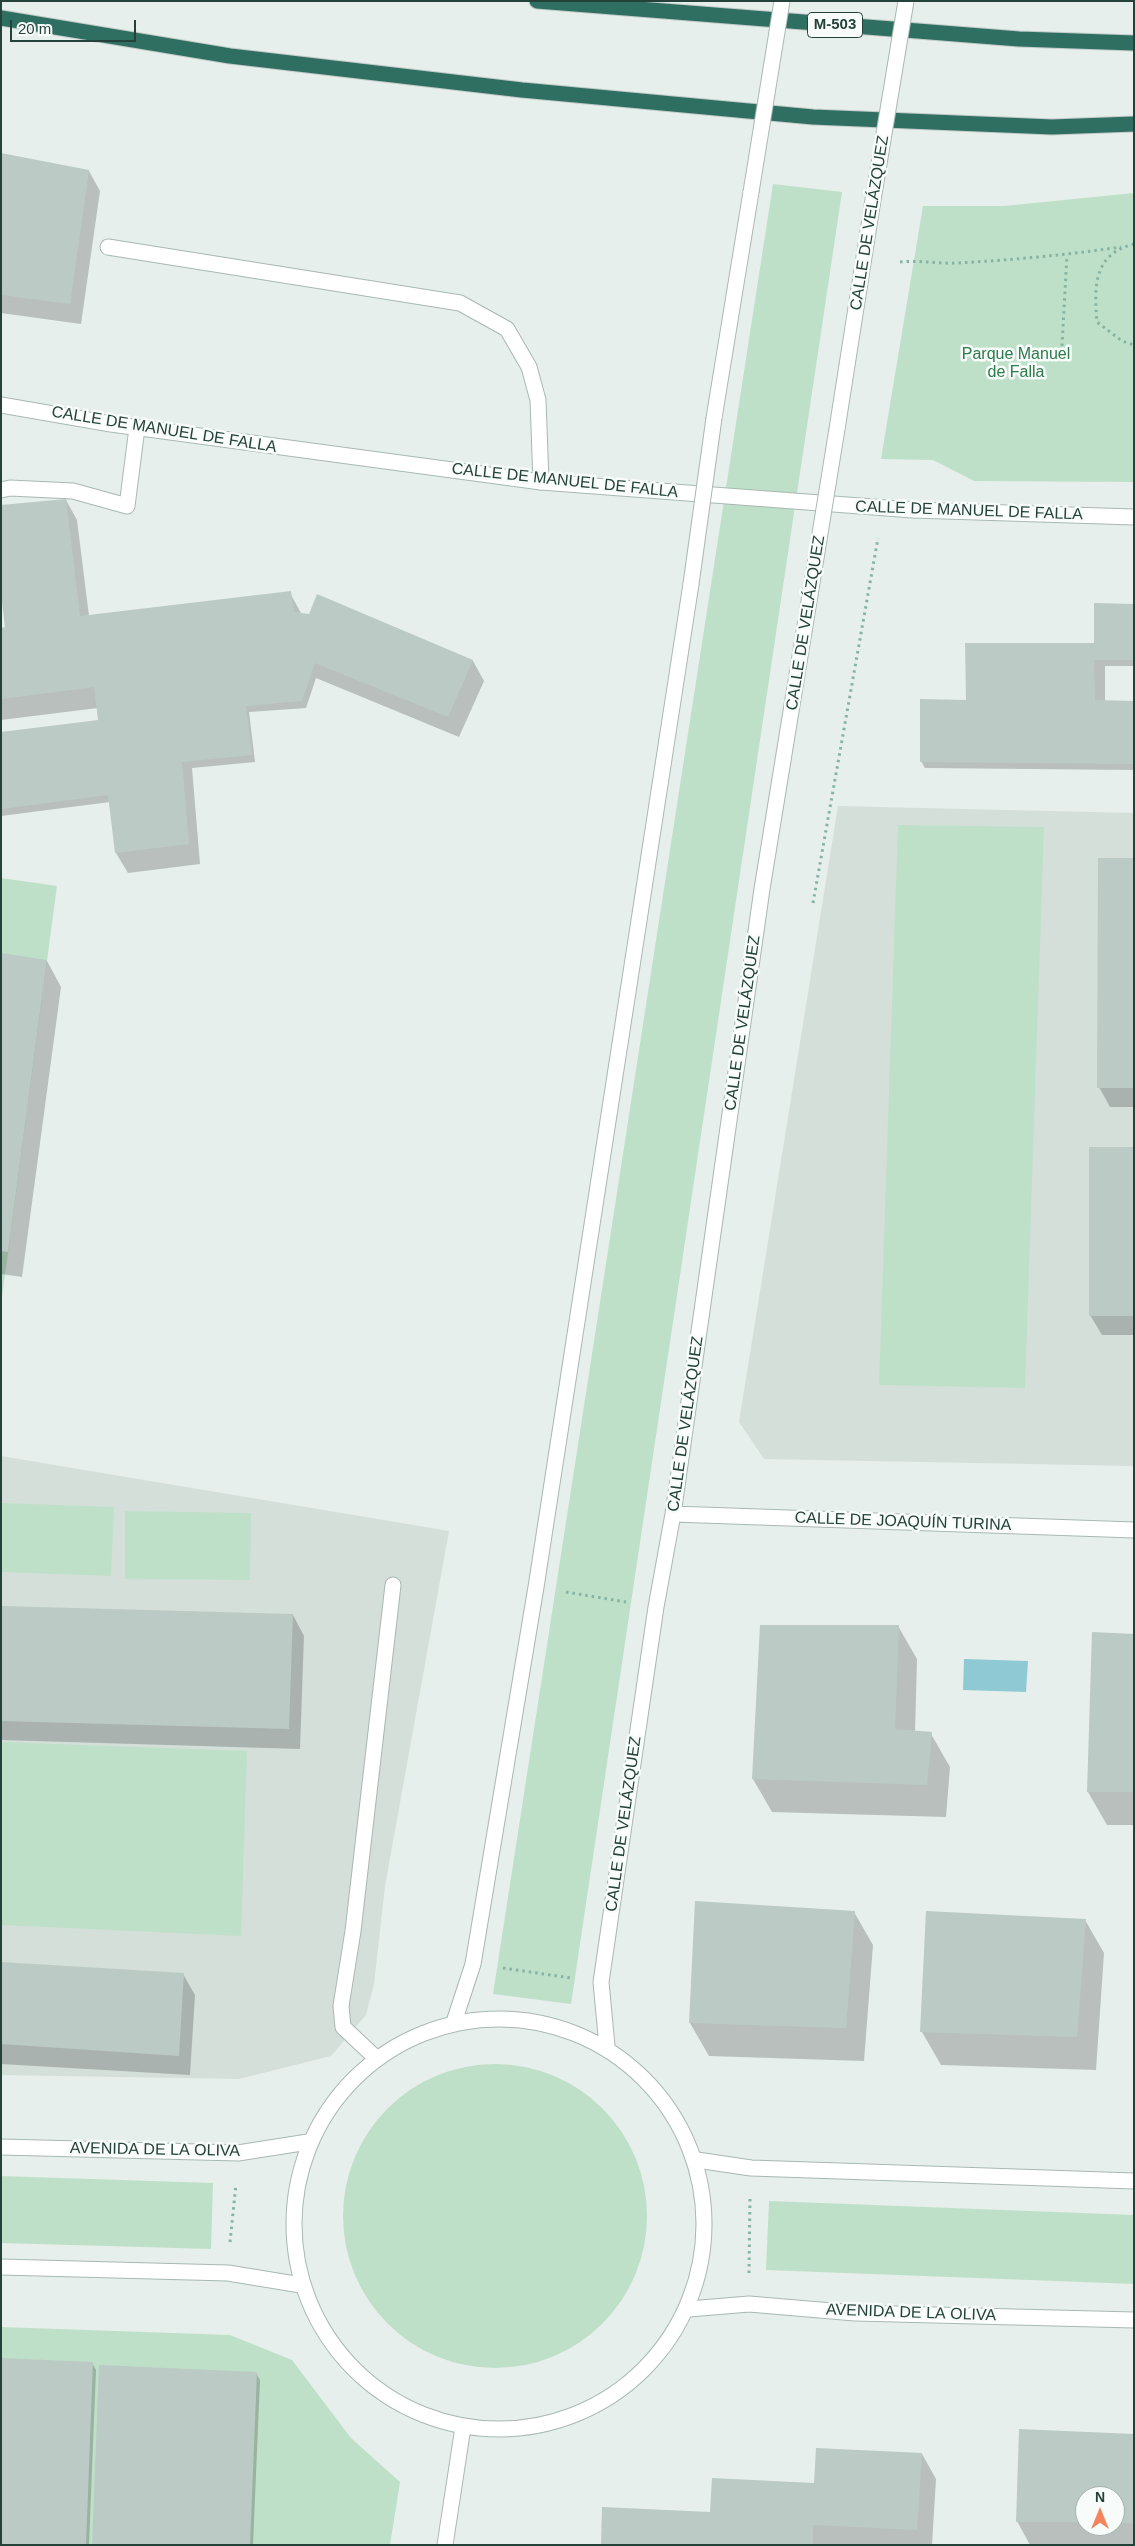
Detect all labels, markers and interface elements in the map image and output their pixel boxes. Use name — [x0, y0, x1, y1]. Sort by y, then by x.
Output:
scale bar — [12, 10, 139, 42]
road number: M-503 — [808, 12, 862, 38]
text: 20 m — [18, 20, 51, 37]
street label: CALLE DE VELÁZQUEZ — [847, 134, 893, 312]
park label: Parque Manuel de Falla — [962, 345, 1070, 383]
street label: CALLE DE MANUEL DE FALLA — [50, 403, 278, 457]
street label: CALLE DE MANUEL DE FALLA — [451, 460, 679, 502]
street label: CALLE DE MANUEL DE FALLA — [855, 497, 1083, 525]
street label: CALLE DE VELÁZQUEZ — [783, 534, 829, 712]
street label: CALLE DE VELÁZQUEZ — [721, 934, 765, 1112]
street label: CALLE DE VELÁZQUEZ — [664, 1335, 708, 1513]
street label: CALLE DE JOAQUÍN TURINA — [794, 1509, 1012, 1535]
street label: CALLE DE VELÁZQUEZ — [602, 1735, 646, 1913]
street label: AVENIDA DE LA OLIVA — [70, 2139, 240, 2161]
street label: AVENIDA DE LA OLIVA — [826, 2300, 996, 2326]
north arrow — [1075, 2486, 1125, 2536]
text: N — [1095, 2489, 1105, 2505]

